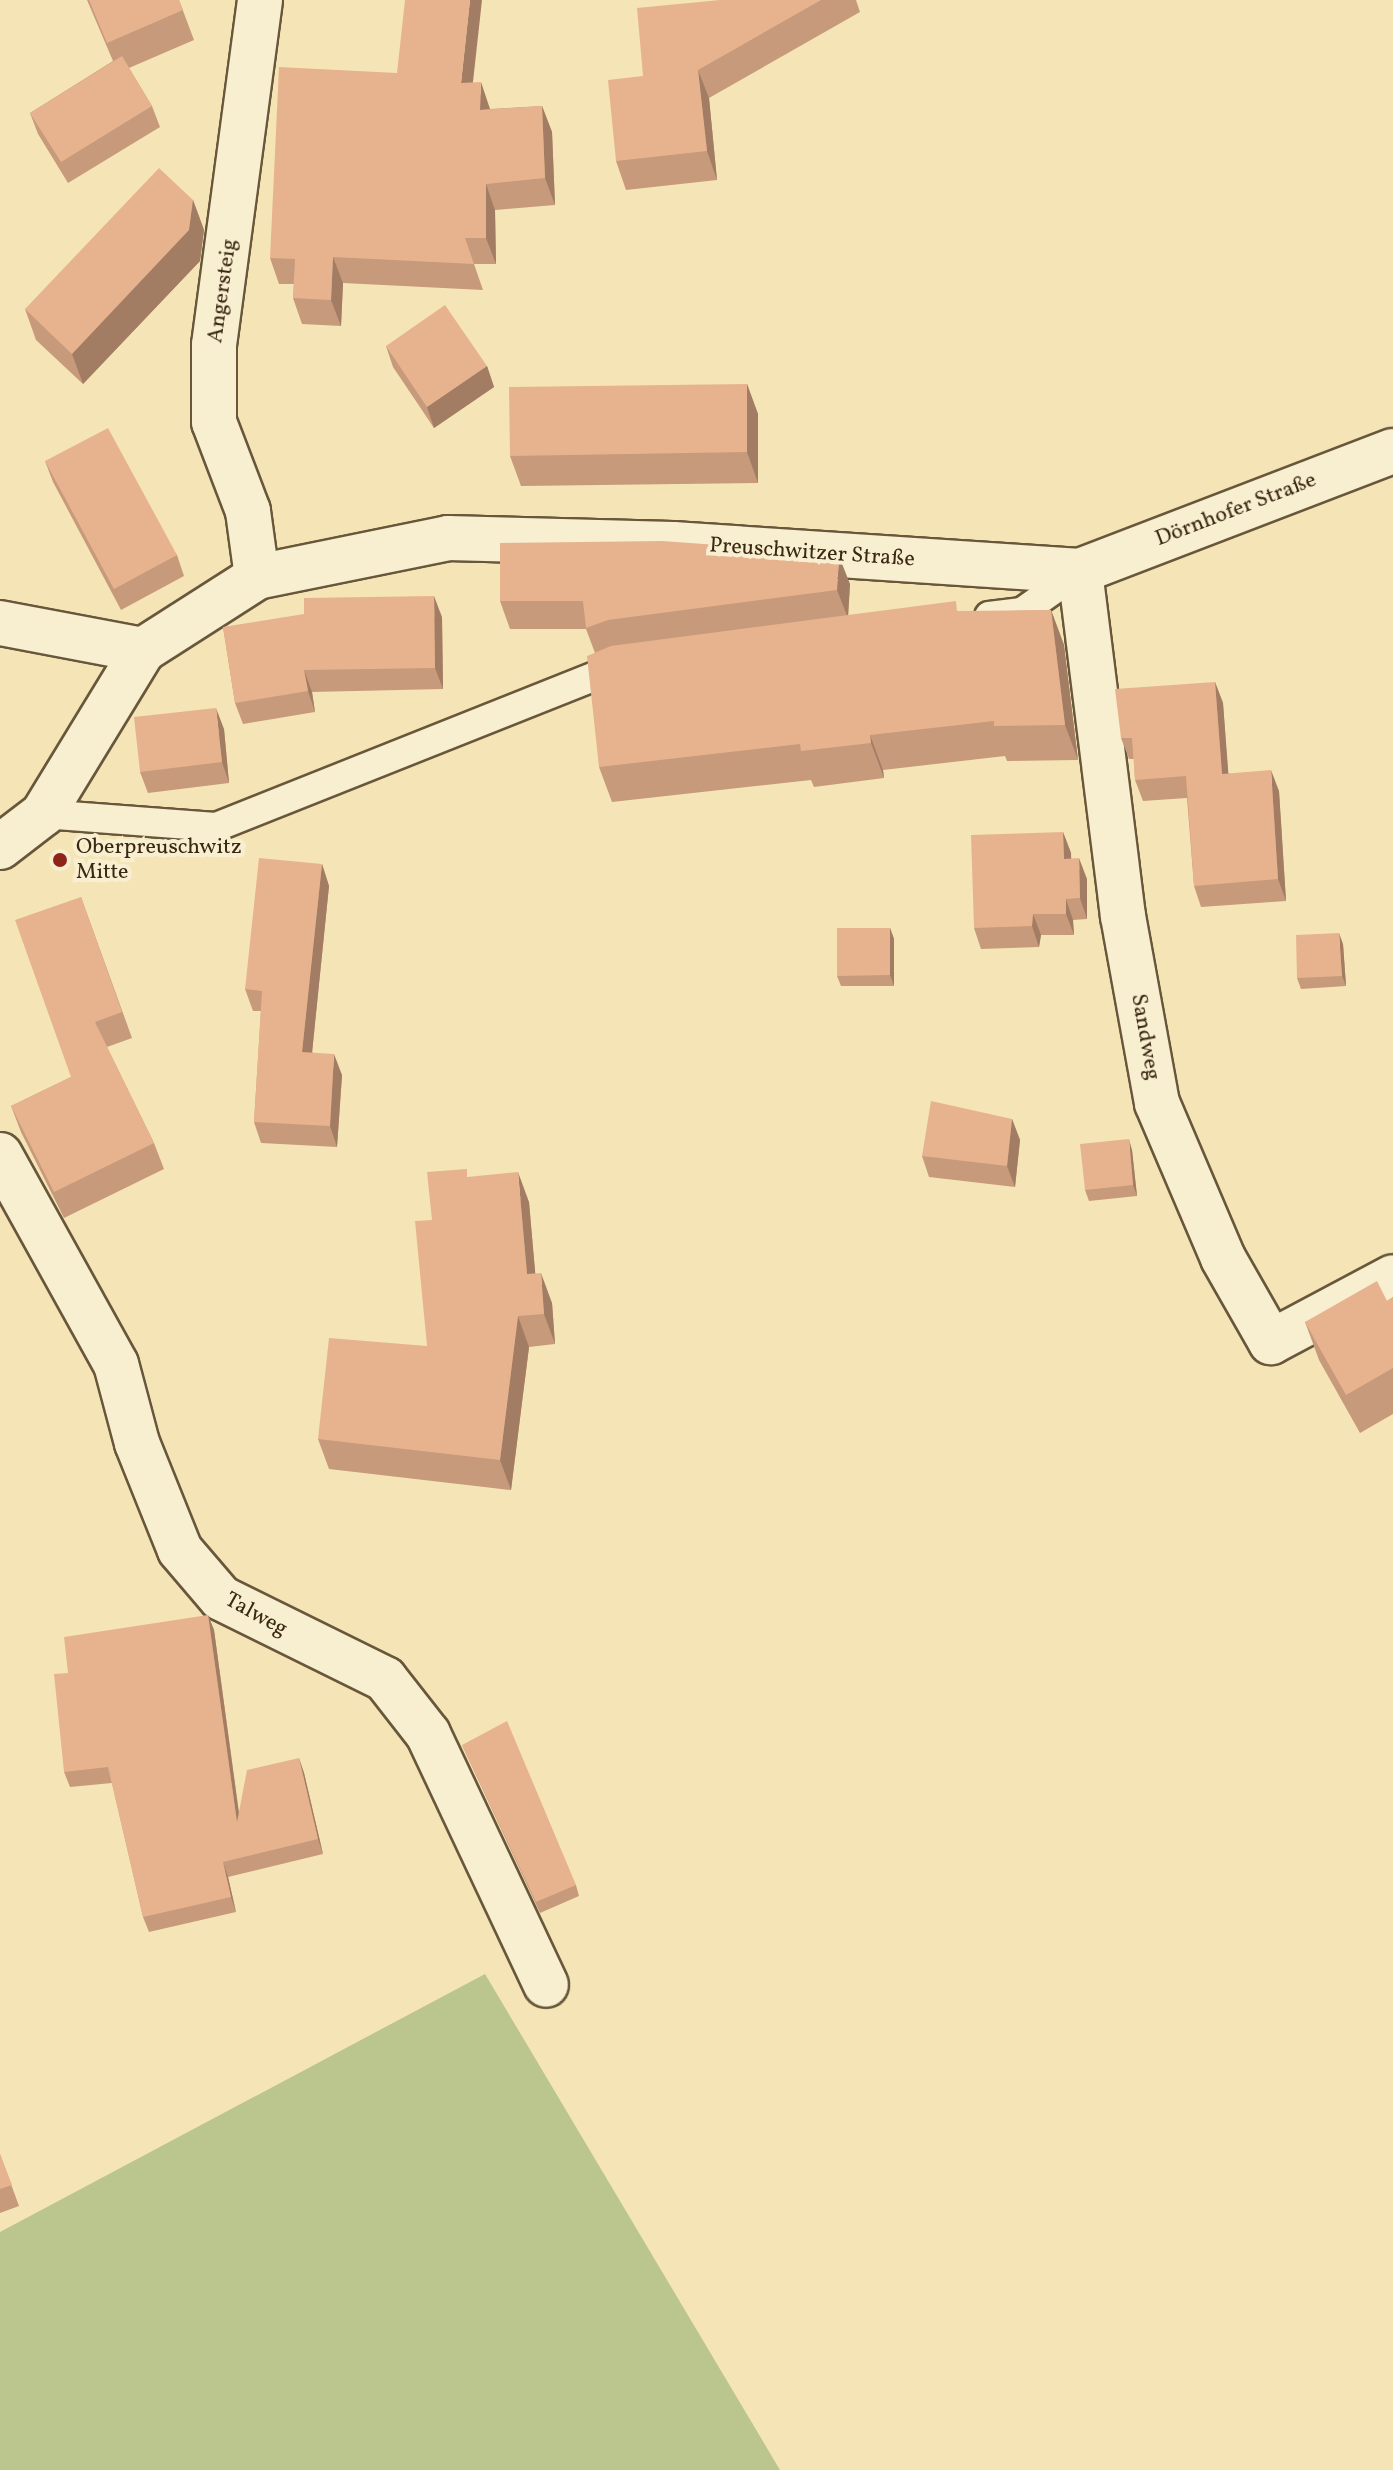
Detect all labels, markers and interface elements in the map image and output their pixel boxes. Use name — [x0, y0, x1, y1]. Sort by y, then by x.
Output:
street label: Angersteig — [203, 237, 243, 345]
street label: Dörnhofer Straße — [1152, 467, 1320, 553]
street label: Preuschwitzer Straße — [708, 533, 916, 573]
place label: Oberpreuschwitz Mitte — [76, 834, 242, 886]
marker: Oberpreuschwitz Mitte — [51, 851, 69, 869]
street label: Sandweg — [1124, 992, 1166, 1082]
street label: Talweg — [220, 1587, 292, 1643]

